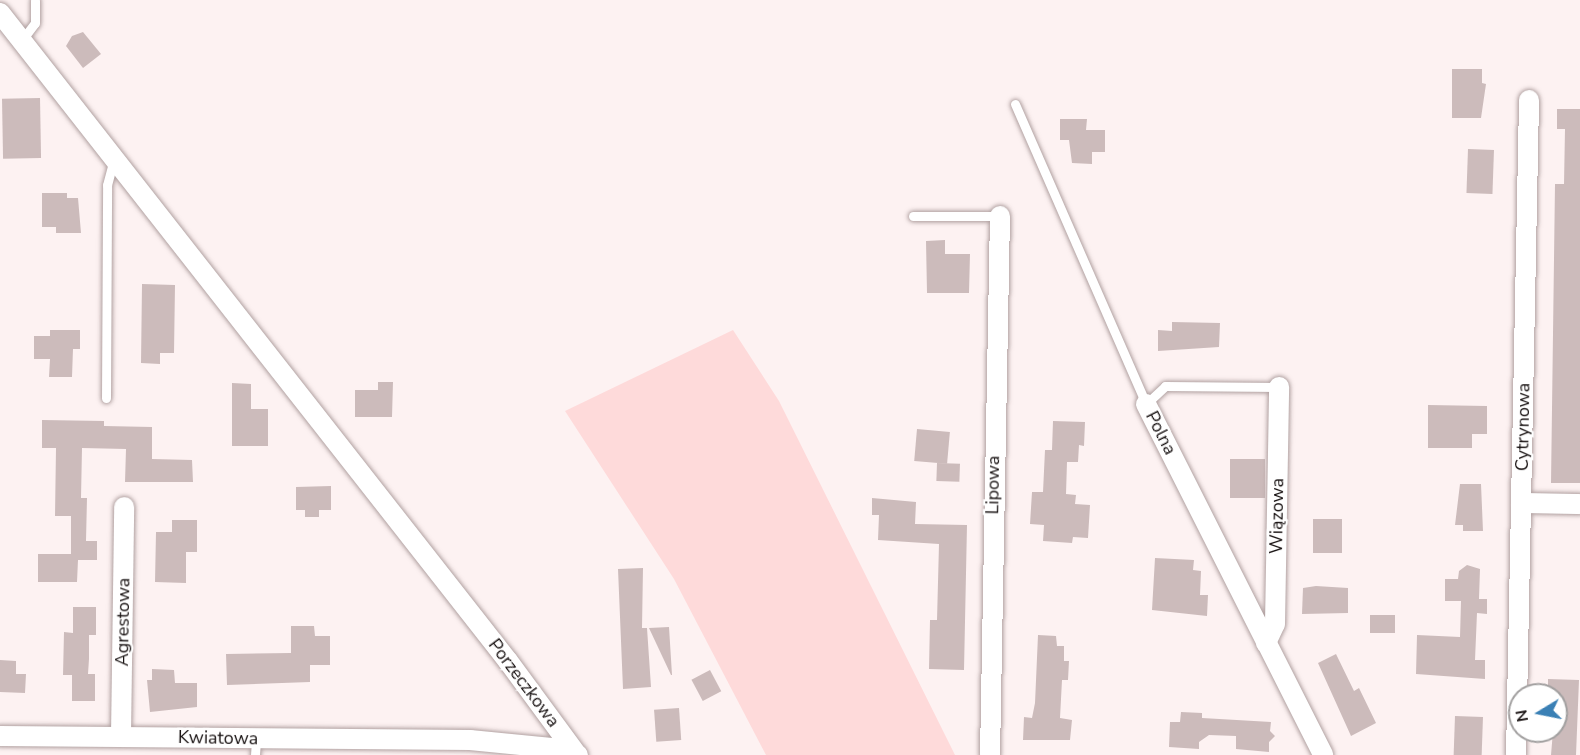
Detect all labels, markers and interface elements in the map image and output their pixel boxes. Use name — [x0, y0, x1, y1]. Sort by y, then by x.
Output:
street label: Cytrynowa — [1511, 383, 1535, 471]
street label: Polna — [1141, 408, 1181, 458]
street label: Lipowa — [982, 455, 1004, 515]
street label: Wiązowa — [1266, 478, 1288, 554]
street label: Agrestowa — [111, 578, 135, 666]
street label: Porzeczkowa — [484, 635, 564, 731]
north arrow — [1508, 683, 1568, 743]
text: N — [1510, 708, 1534, 724]
street label: Kwiatowa — [178, 727, 258, 749]

